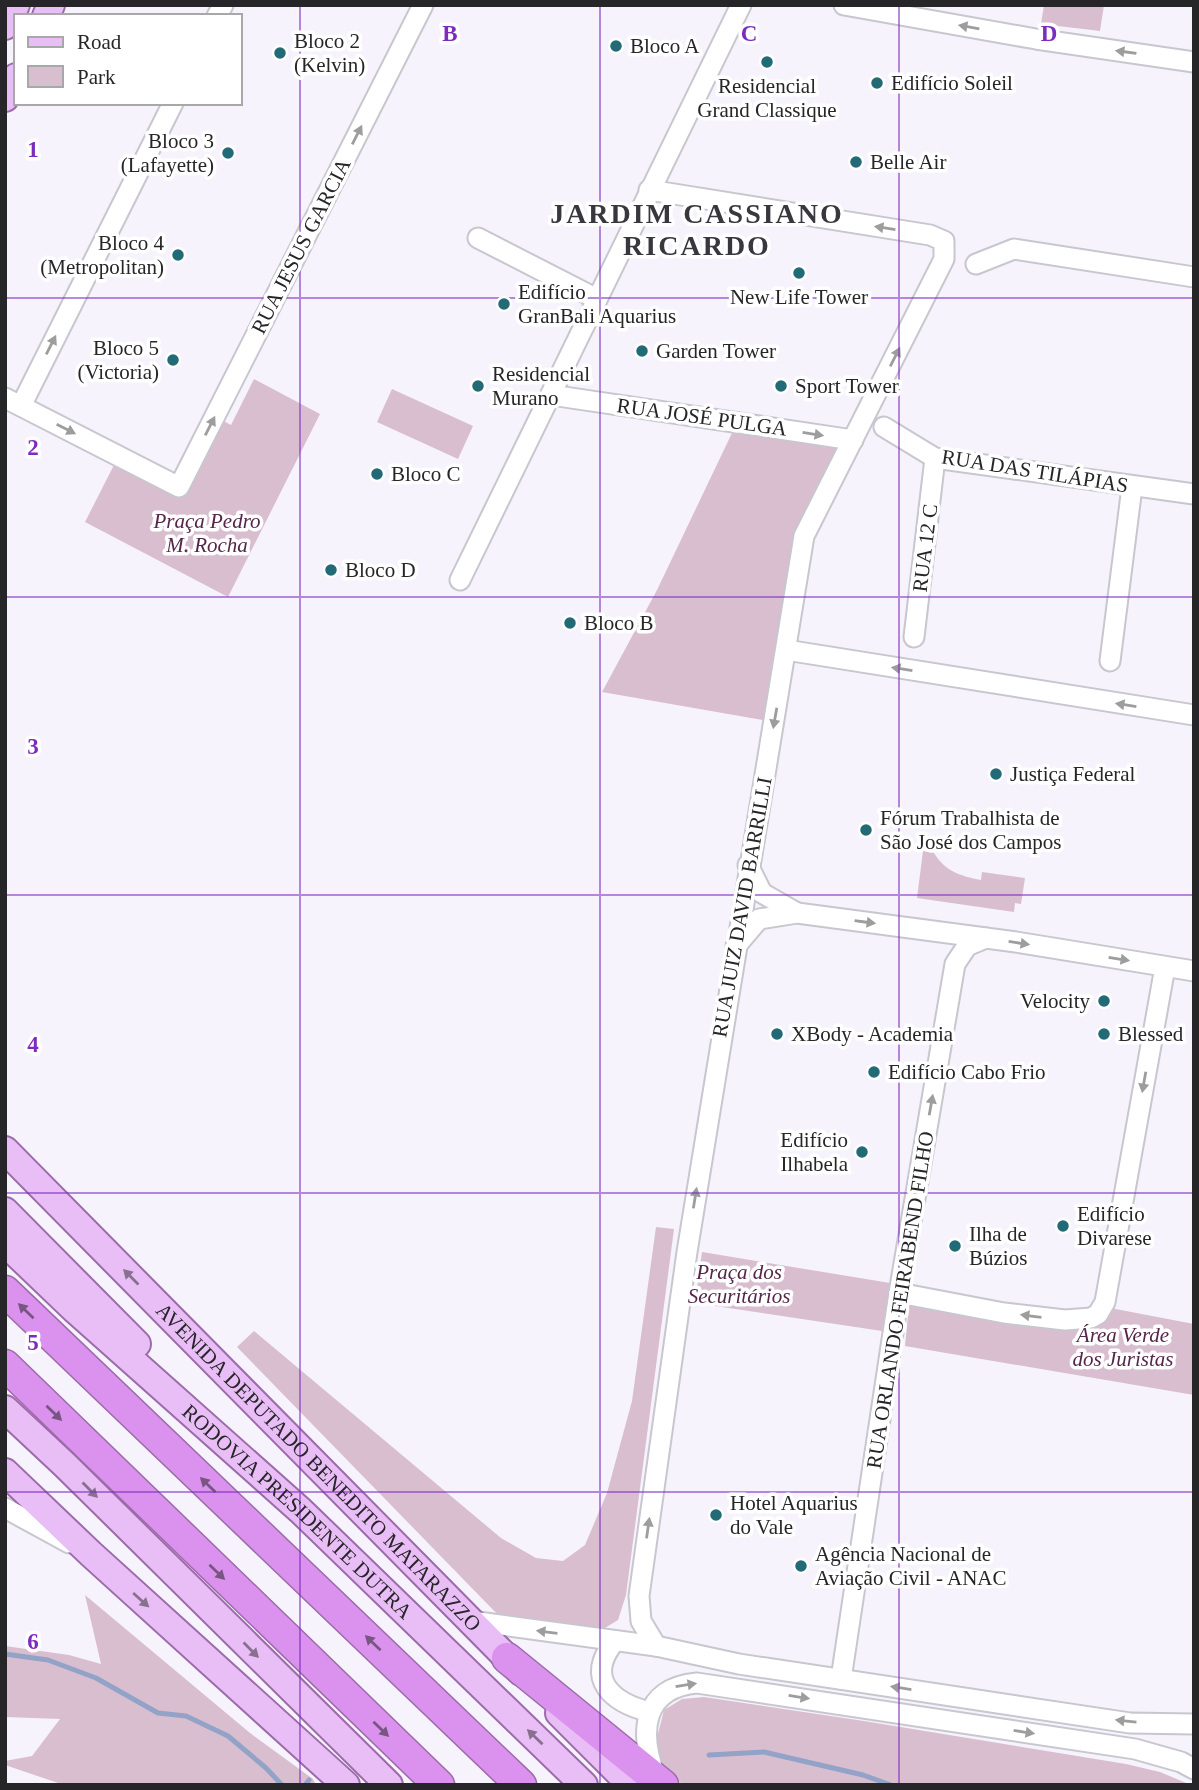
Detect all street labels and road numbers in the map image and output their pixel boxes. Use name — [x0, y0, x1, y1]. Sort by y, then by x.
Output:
street label: RUA JESUS GARCIA — [246, 154, 356, 338]
street label: RUA JOSÉ PULGA — [615, 393, 789, 441]
street label: RUA DAS TILÁPIAS — [940, 444, 1130, 498]
street label: RUA 12 C — [908, 503, 942, 593]
street label: RUA JUIZ DAVID BARRILLI — [707, 775, 777, 1039]
street label: RUA ORLANDO FEIRABEND FILHO — [861, 1130, 939, 1470]
street label: AVENIDA DEPUTADO BENEDITO MATARAZZO — [151, 1298, 486, 1636]
street label: RODOVIA PRESIDENTE DUTRA — [177, 1399, 418, 1625]

